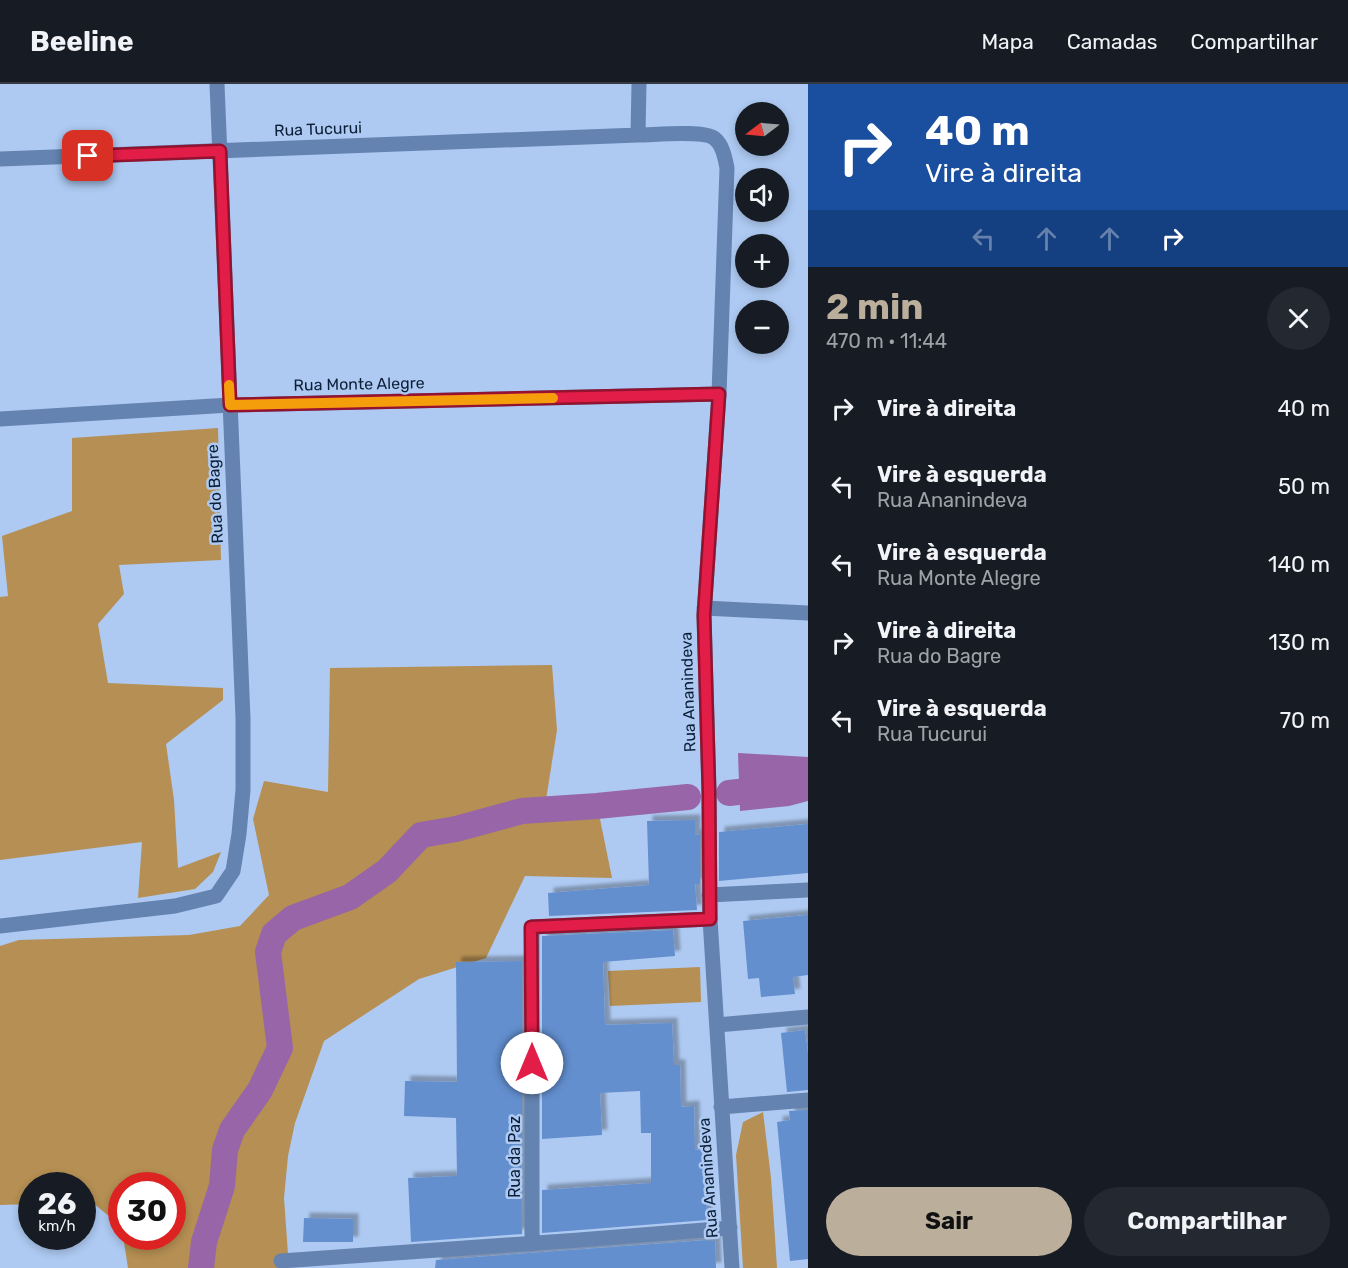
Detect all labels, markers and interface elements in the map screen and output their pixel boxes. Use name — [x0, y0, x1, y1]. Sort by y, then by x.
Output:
text: Beeline — [30, 25, 134, 58]
text: Mapa — [981, 29, 1034, 54]
text: Camadas — [1067, 29, 1157, 54]
text: Compartilhar — [1190, 29, 1318, 54]
north arrow — [735, 102, 789, 156]
map controls — [735, 102, 789, 354]
text: 40 m — [925, 106, 1030, 156]
icon: right — [826, 108, 904, 186]
street label: Rua Tucurui — [274, 118, 362, 140]
pin — [62, 130, 113, 181]
icon: arrive — [71, 139, 104, 172]
text: Vire à direita — [925, 157, 1082, 189]
button: sound — [735, 168, 789, 222]
icon: left — [967, 222, 1000, 255]
icon: ahead — [1030, 222, 1063, 255]
icon: ahead — [1093, 222, 1126, 255]
icon: right — [1156, 222, 1189, 255]
button: + — [735, 234, 789, 288]
text: 2 min — [826, 285, 924, 328]
button: close — [1267, 287, 1330, 350]
button: − — [735, 300, 789, 354]
text: 470 m · 11:44 — [826, 329, 947, 353]
street label: Rua Monte Alegre — [293, 373, 425, 395]
icon: right — [826, 392, 859, 425]
text: Vire à direita — [877, 395, 1016, 422]
text: 40 m — [1277, 395, 1330, 422]
street label: Rua do Bagre — [203, 444, 227, 544]
text: Vire à esquerda — [877, 461, 1047, 488]
icon: left — [826, 470, 859, 503]
text: 50 m — [1278, 473, 1330, 500]
text: Rua Ananindeva — [877, 488, 1028, 512]
text: Vire à esquerda — [877, 539, 1047, 566]
icon: left — [826, 548, 859, 581]
text: 140 m — [1268, 551, 1330, 578]
text: Rua Monte Alegre — [877, 566, 1041, 590]
text: Vire à direita — [877, 617, 1016, 644]
icon: right — [826, 626, 859, 659]
text: 130 m — [1268, 629, 1330, 656]
street label: Rua Ananindeva — [676, 631, 700, 753]
text: Rua do Bagre — [877, 644, 1001, 668]
text: Vire à esquerda — [877, 695, 1047, 722]
icon: left — [826, 704, 859, 737]
text: 70 m — [1280, 707, 1330, 734]
text: Rua Tucurui — [877, 722, 987, 746]
position arrow — [500, 1031, 564, 1095]
street label: Rua da Paz — [505, 1116, 524, 1198]
street label: Rua Ananindeva — [694, 1117, 722, 1239]
speed limit sign: 30 — [108, 1172, 186, 1250]
text: 26 — [37, 1186, 77, 1222]
button: Sair — [826, 1187, 1072, 1256]
button: Compartilhar — [1084, 1187, 1330, 1256]
text: km/h — [38, 1217, 76, 1235]

